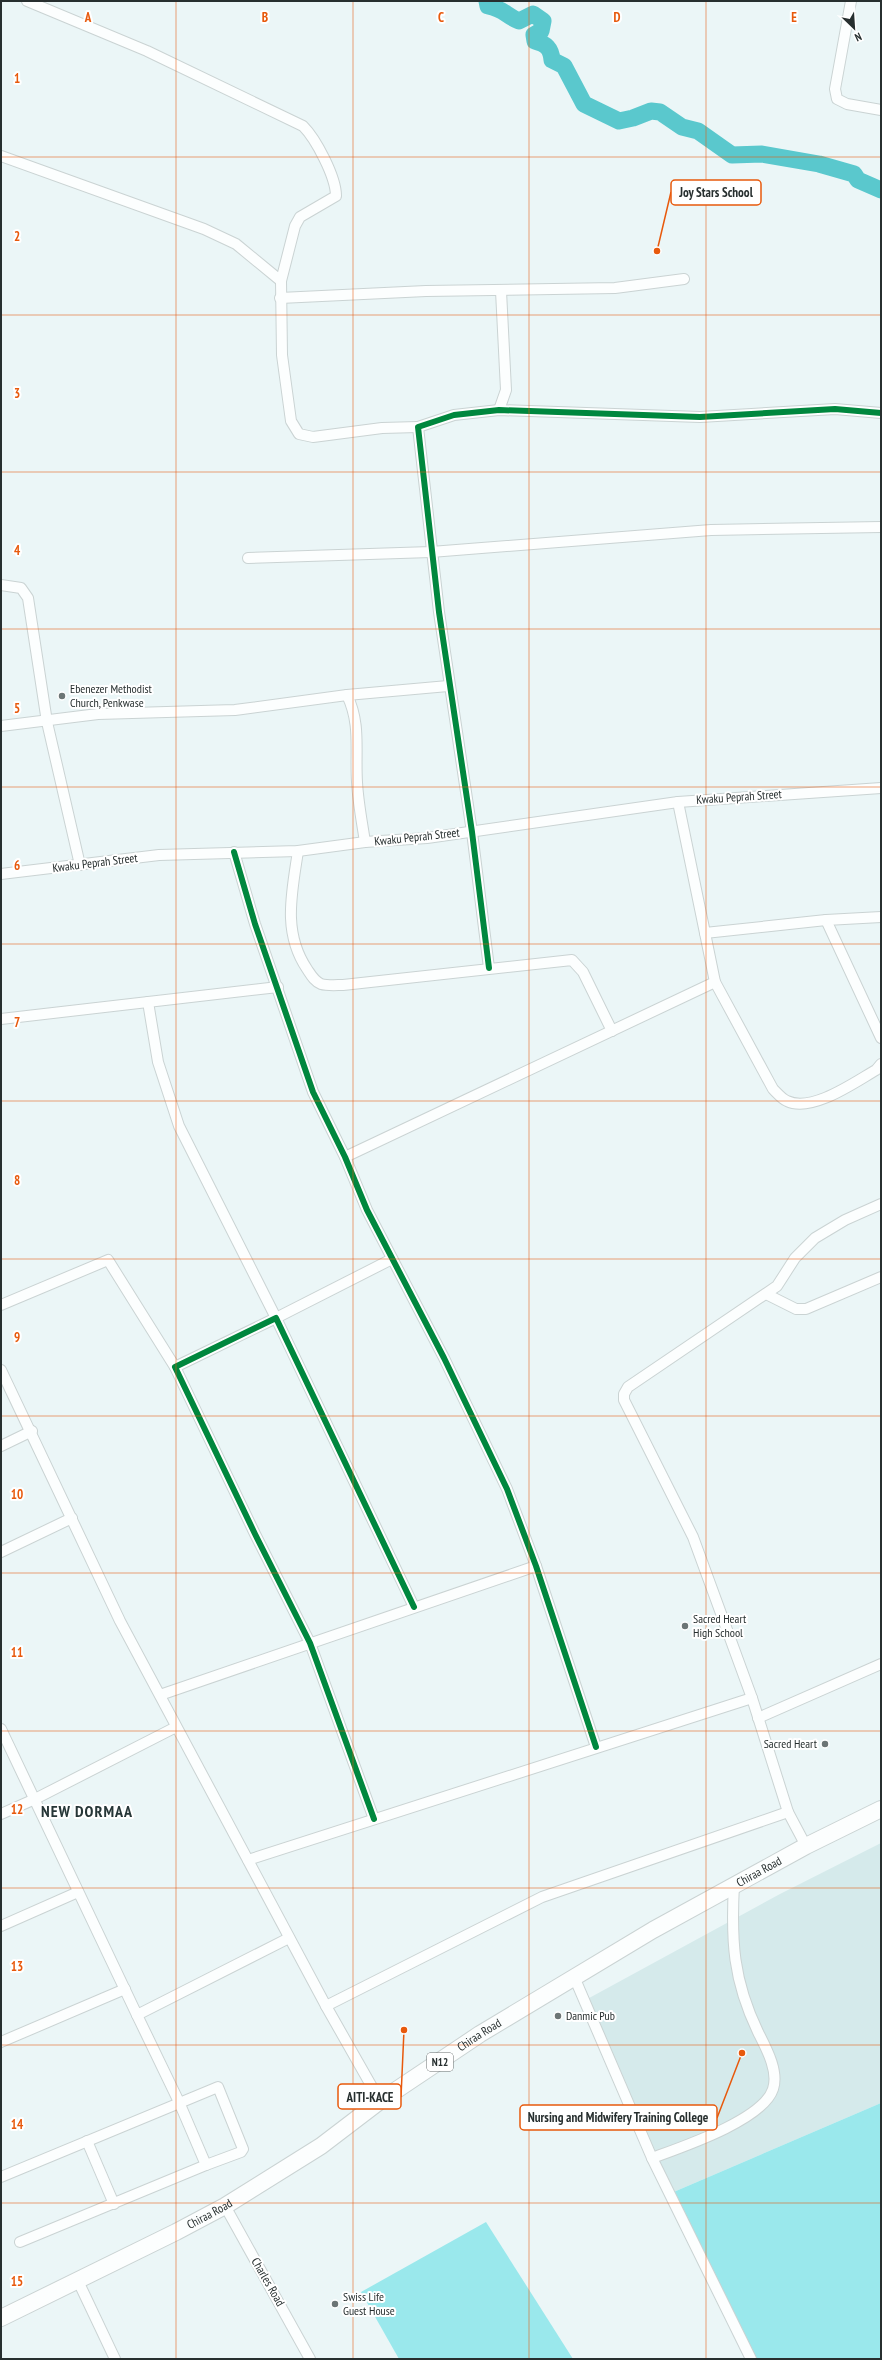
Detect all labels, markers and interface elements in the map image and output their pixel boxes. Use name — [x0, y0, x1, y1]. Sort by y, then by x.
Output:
north arrow — [834, 8, 874, 48]
text: A — [84, 9, 92, 26]
text: B — [262, 9, 268, 26]
text: C — [438, 9, 444, 26]
text: D — [614, 9, 621, 26]
text: E — [791, 9, 797, 26]
text: N — [853, 29, 864, 45]
text: 1 — [14, 70, 20, 87]
callout: Joy Stars School — [671, 180, 761, 205]
text: Joy Stars School — [678, 184, 754, 201]
text: 2 — [14, 228, 20, 245]
text: 3 — [14, 385, 20, 402]
text: 4 — [14, 542, 21, 559]
place label: Ebenezer Methodist Church, Penkwase — [70, 681, 153, 710]
marker: Ebenezer Methodist Church, Penkwase — [57, 691, 67, 701]
text: 5 — [14, 700, 20, 717]
street label: Kwaku Peprah Street — [696, 786, 783, 807]
street label: Kwaku Peprah Street — [374, 824, 461, 848]
street label: Kwaku Peprah Street — [52, 850, 139, 875]
text: 6 — [14, 857, 20, 874]
text: 7 — [14, 1014, 20, 1031]
text: 8 — [14, 1172, 20, 1189]
text: 9 — [14, 1329, 20, 1346]
text: 10 — [11, 1486, 23, 1503]
place label: Sacred Heart High School — [693, 1611, 747, 1640]
marker: Sacred Heart High School — [680, 1621, 690, 1631]
text: 11 — [11, 1644, 23, 1661]
place label: Sacred Heart — [764, 1736, 818, 1751]
marker: Sacred Heart — [820, 1739, 830, 1749]
text: 12 — [11, 1801, 23, 1818]
district label: NEW DORMAA — [41, 1801, 133, 1821]
street label: Chiraa Road — [733, 1853, 784, 1890]
text: 13 — [11, 1958, 23, 1975]
place label: Danmic Pub — [566, 2008, 615, 2023]
marker: Danmic Pub — [553, 2011, 563, 2021]
street label: Chiraa Road — [454, 2015, 504, 2054]
road number: N12 — [427, 2053, 453, 2071]
callout: AITI-KACE — [338, 2084, 401, 2109]
text: AITI-KACE — [346, 2089, 394, 2106]
callout: Nursing and Midwifery Training College — [520, 2105, 717, 2130]
text: Nursing and Midwifery Training College — [528, 2109, 709, 2126]
text: 14 — [11, 2116, 24, 2133]
street label: Chiraa Road — [184, 2195, 235, 2232]
street label: Charles Road — [249, 2255, 288, 2309]
text: 15 — [11, 2273, 23, 2290]
place label: Swiss Life Guest House — [343, 2289, 395, 2318]
marker: Swiss Life Guest House — [330, 2299, 340, 2309]

